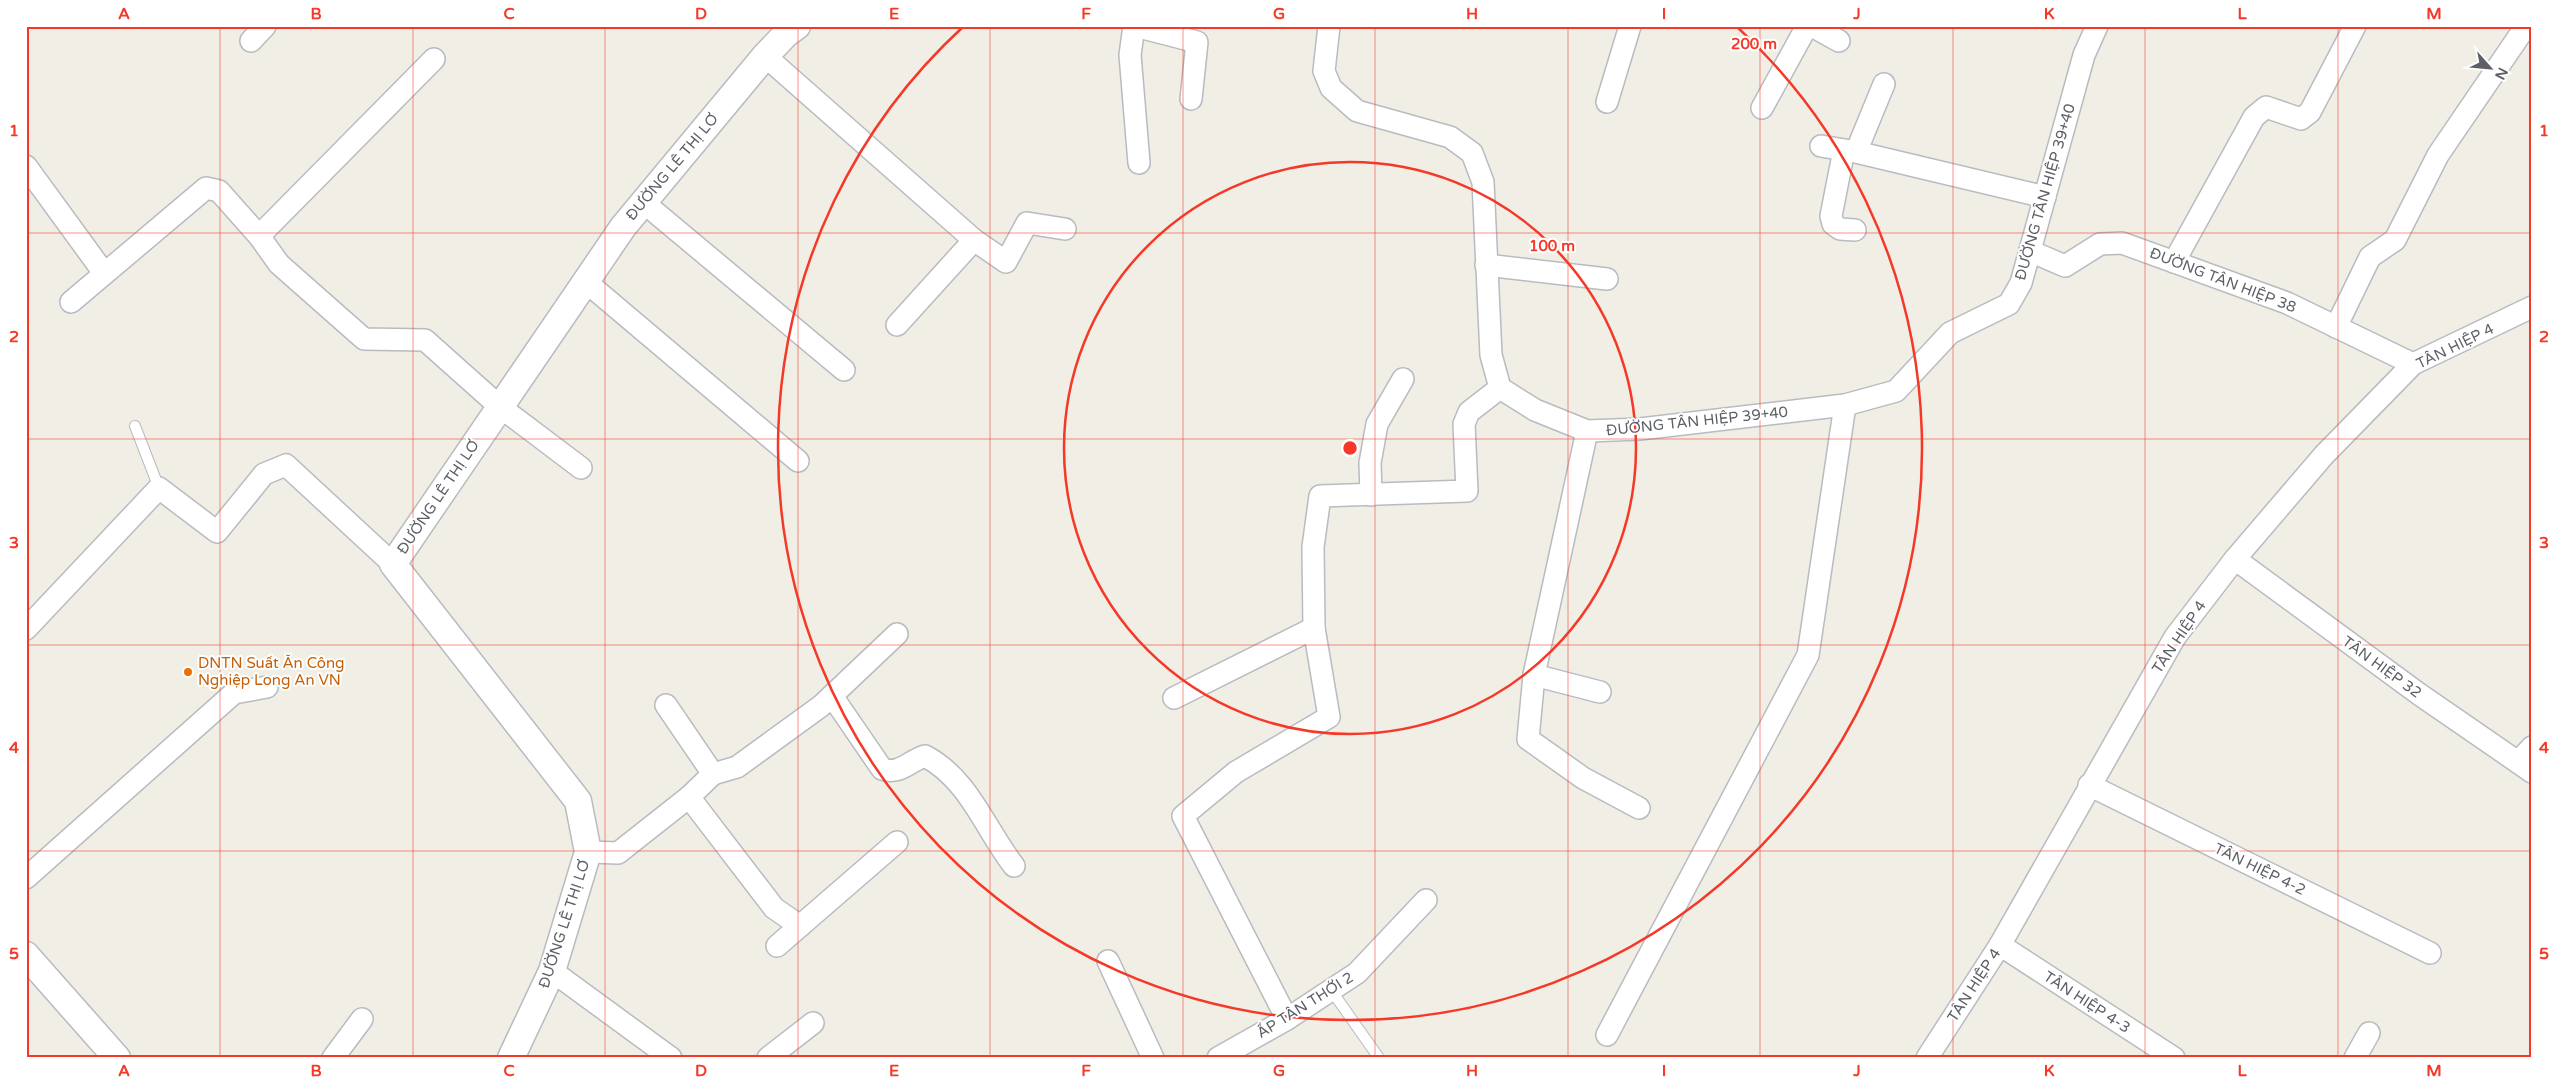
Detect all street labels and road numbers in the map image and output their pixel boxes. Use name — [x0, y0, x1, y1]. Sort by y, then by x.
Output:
street label: ĐƯỜNG TÂN HIỆP 39+40 — [2011, 102, 2079, 282]
street label: ĐƯỜNG LÊ THỊ LƠ — [622, 110, 722, 224]
street label: ĐƯỜNG TÂN HIỆP 38 — [2147, 244, 2299, 316]
street label: TÂN HIỆP 4 — [2413, 320, 2497, 372]
street label: ĐƯỜNG TÂN HIỆP 39+40 — [1605, 402, 1789, 440]
street label: ĐƯỜNG LÊ THỊ LƠ — [393, 436, 483, 558]
street label: TÂN HIỆP 4 — [2148, 597, 2210, 677]
street label: TÂN HIỆP 32 — [2339, 632, 2425, 702]
street label: TÂN HIỆP 4-2 — [2211, 839, 2309, 899]
street label: ĐƯỜNG LÊ THỊ LƠ — [535, 858, 593, 990]
street label: TÂN HIỆP 4 — [1944, 945, 2004, 1025]
street label: ẤP TÂN THỚI 2 — [1253, 967, 1357, 1042]
street label: TÂN HIỆP 4-3 — [2040, 967, 2134, 1037]

